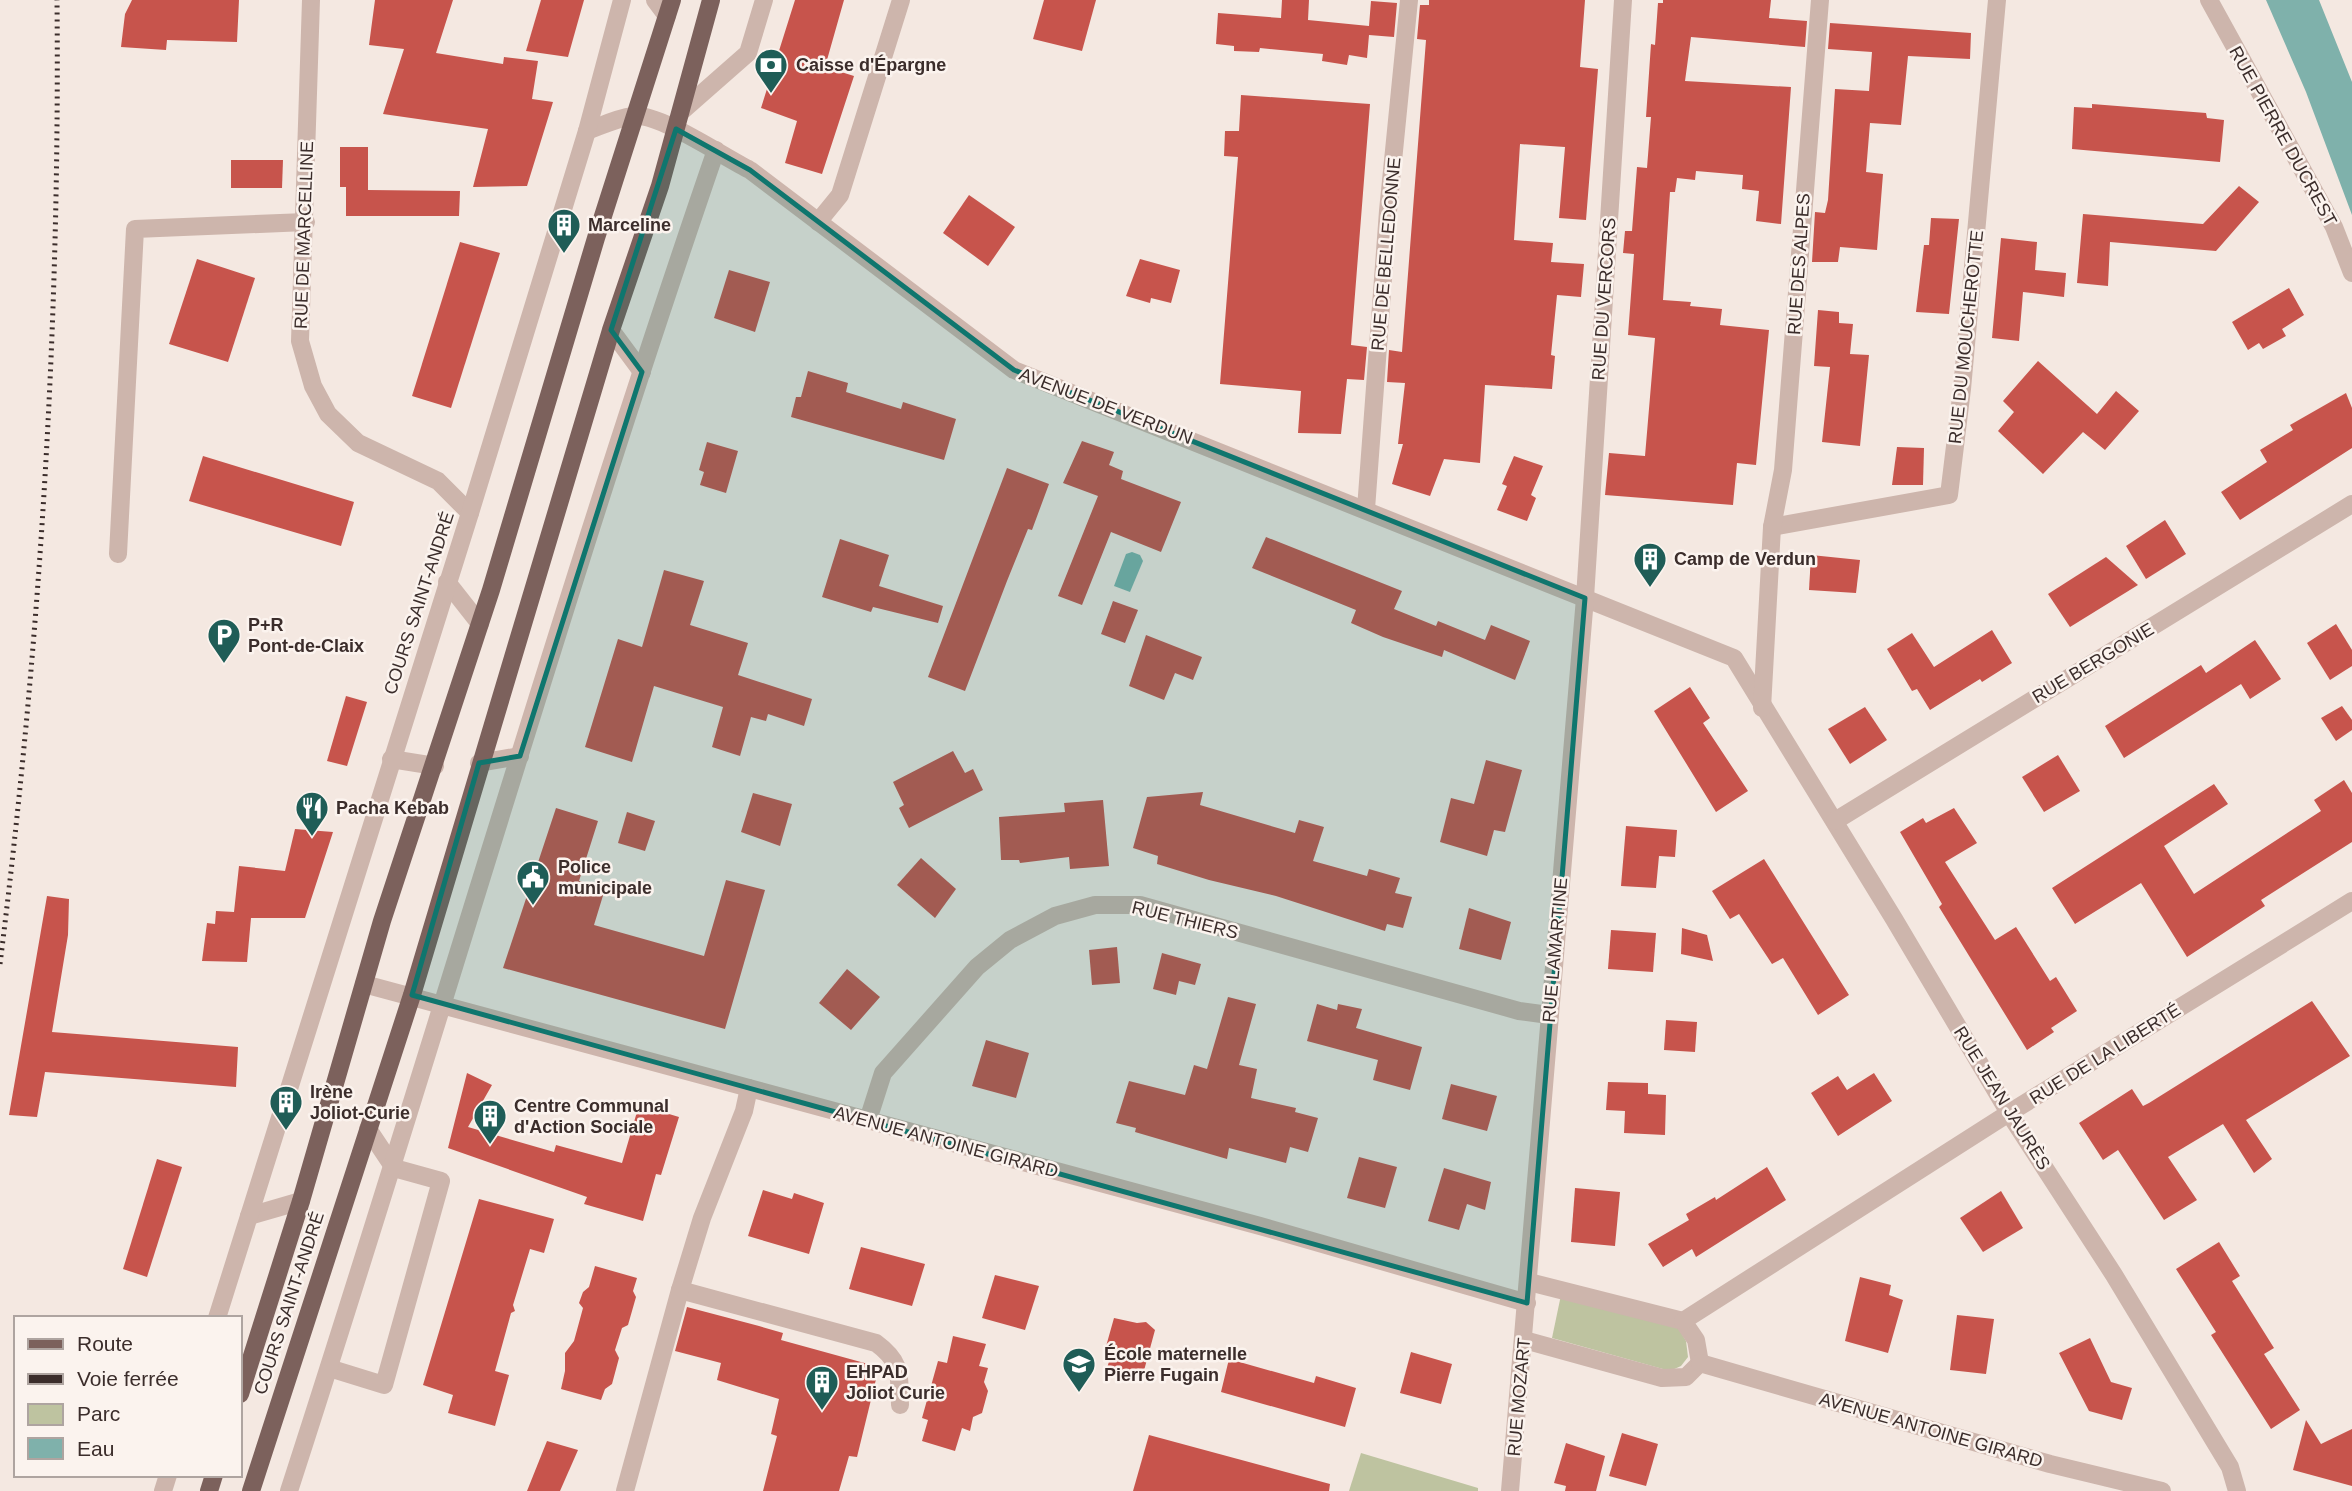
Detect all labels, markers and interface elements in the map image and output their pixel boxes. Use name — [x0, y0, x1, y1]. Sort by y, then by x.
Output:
street label: RUE PIERRE DUCREST — [2225, 43, 2341, 229]
bank icon: Caisse d'Épargne — [752, 46, 790, 95]
place label: Caisse d'Épargne — [796, 54, 946, 75]
street label: RUE DE MARCELLINE — [291, 141, 317, 329]
street label: RUE DE BELLEDONNE — [1368, 156, 1404, 352]
street label: RUE DES ALPES — [1784, 192, 1814, 336]
building icon: Marceline — [545, 206, 583, 255]
place label: Marceline — [588, 215, 671, 235]
street label: RUE DU VERCORS — [1588, 217, 1620, 381]
street label: RUE DU MOUCHEROTTE — [1945, 229, 1987, 445]
street label: AVENUE DE VERDUN — [1017, 364, 1195, 448]
street label: COURS SAINT-ANDRÉ — [380, 509, 458, 697]
building icon: Camp de Verdun — [1631, 540, 1669, 589]
place label: Camp de Verdun — [1674, 549, 1816, 569]
place label: P+R Pont-de-Claix — [248, 615, 364, 656]
parking icon: P+R Pont-de-Claix — [205, 616, 243, 665]
street label: RUE BERGONIE — [2029, 619, 2157, 707]
restaurant icon: Pacha Kebab — [293, 789, 331, 838]
place label: Pacha Kebab — [336, 798, 449, 818]
place label: Police municipale — [558, 857, 652, 898]
public building icon: Police municipale — [514, 858, 552, 907]
street label: RUE LAMARTINE — [1539, 877, 1571, 1023]
street label: RUE THIERS — [1130, 897, 1240, 943]
street label: RUE DE LA LIBERTÉ — [2026, 999, 2184, 1109]
street label: RUE JEAN JAURÈS — [1950, 1023, 2054, 1173]
place label: Irène Joliot-Curie — [310, 1082, 410, 1123]
building icon: Irène Joliot-Curie — [267, 1083, 305, 1132]
place label: Centre Communal d'Action Sociale — [514, 1096, 669, 1137]
building icon: Centre Communal d'Action Sociale — [471, 1097, 509, 1146]
street label: AVENUE ANTOINE GIRARD — [832, 1102, 1060, 1182]
street label: COURS SAINT-ANDRÉ — [250, 1209, 328, 1397]
legend — [14, 1316, 242, 1477]
text: Route — [77, 1332, 133, 1355]
street label: RUE MOZART — [1504, 1337, 1534, 1457]
place label: École maternelle Pierre Fugain — [1104, 1343, 1247, 1385]
school or university icon: École maternelle Pierre Fugain — [1060, 1345, 1098, 1394]
place label: EHPAD Joliot Curie — [846, 1362, 945, 1403]
building icon: EHPAD Joliot Curie — [803, 1363, 841, 1412]
text: Voie ferrée — [77, 1367, 179, 1390]
street label: AVENUE ANTOINE GIRARD — [1817, 1388, 2045, 1472]
text: Parc — [77, 1402, 120, 1425]
text: Eau — [77, 1437, 114, 1460]

